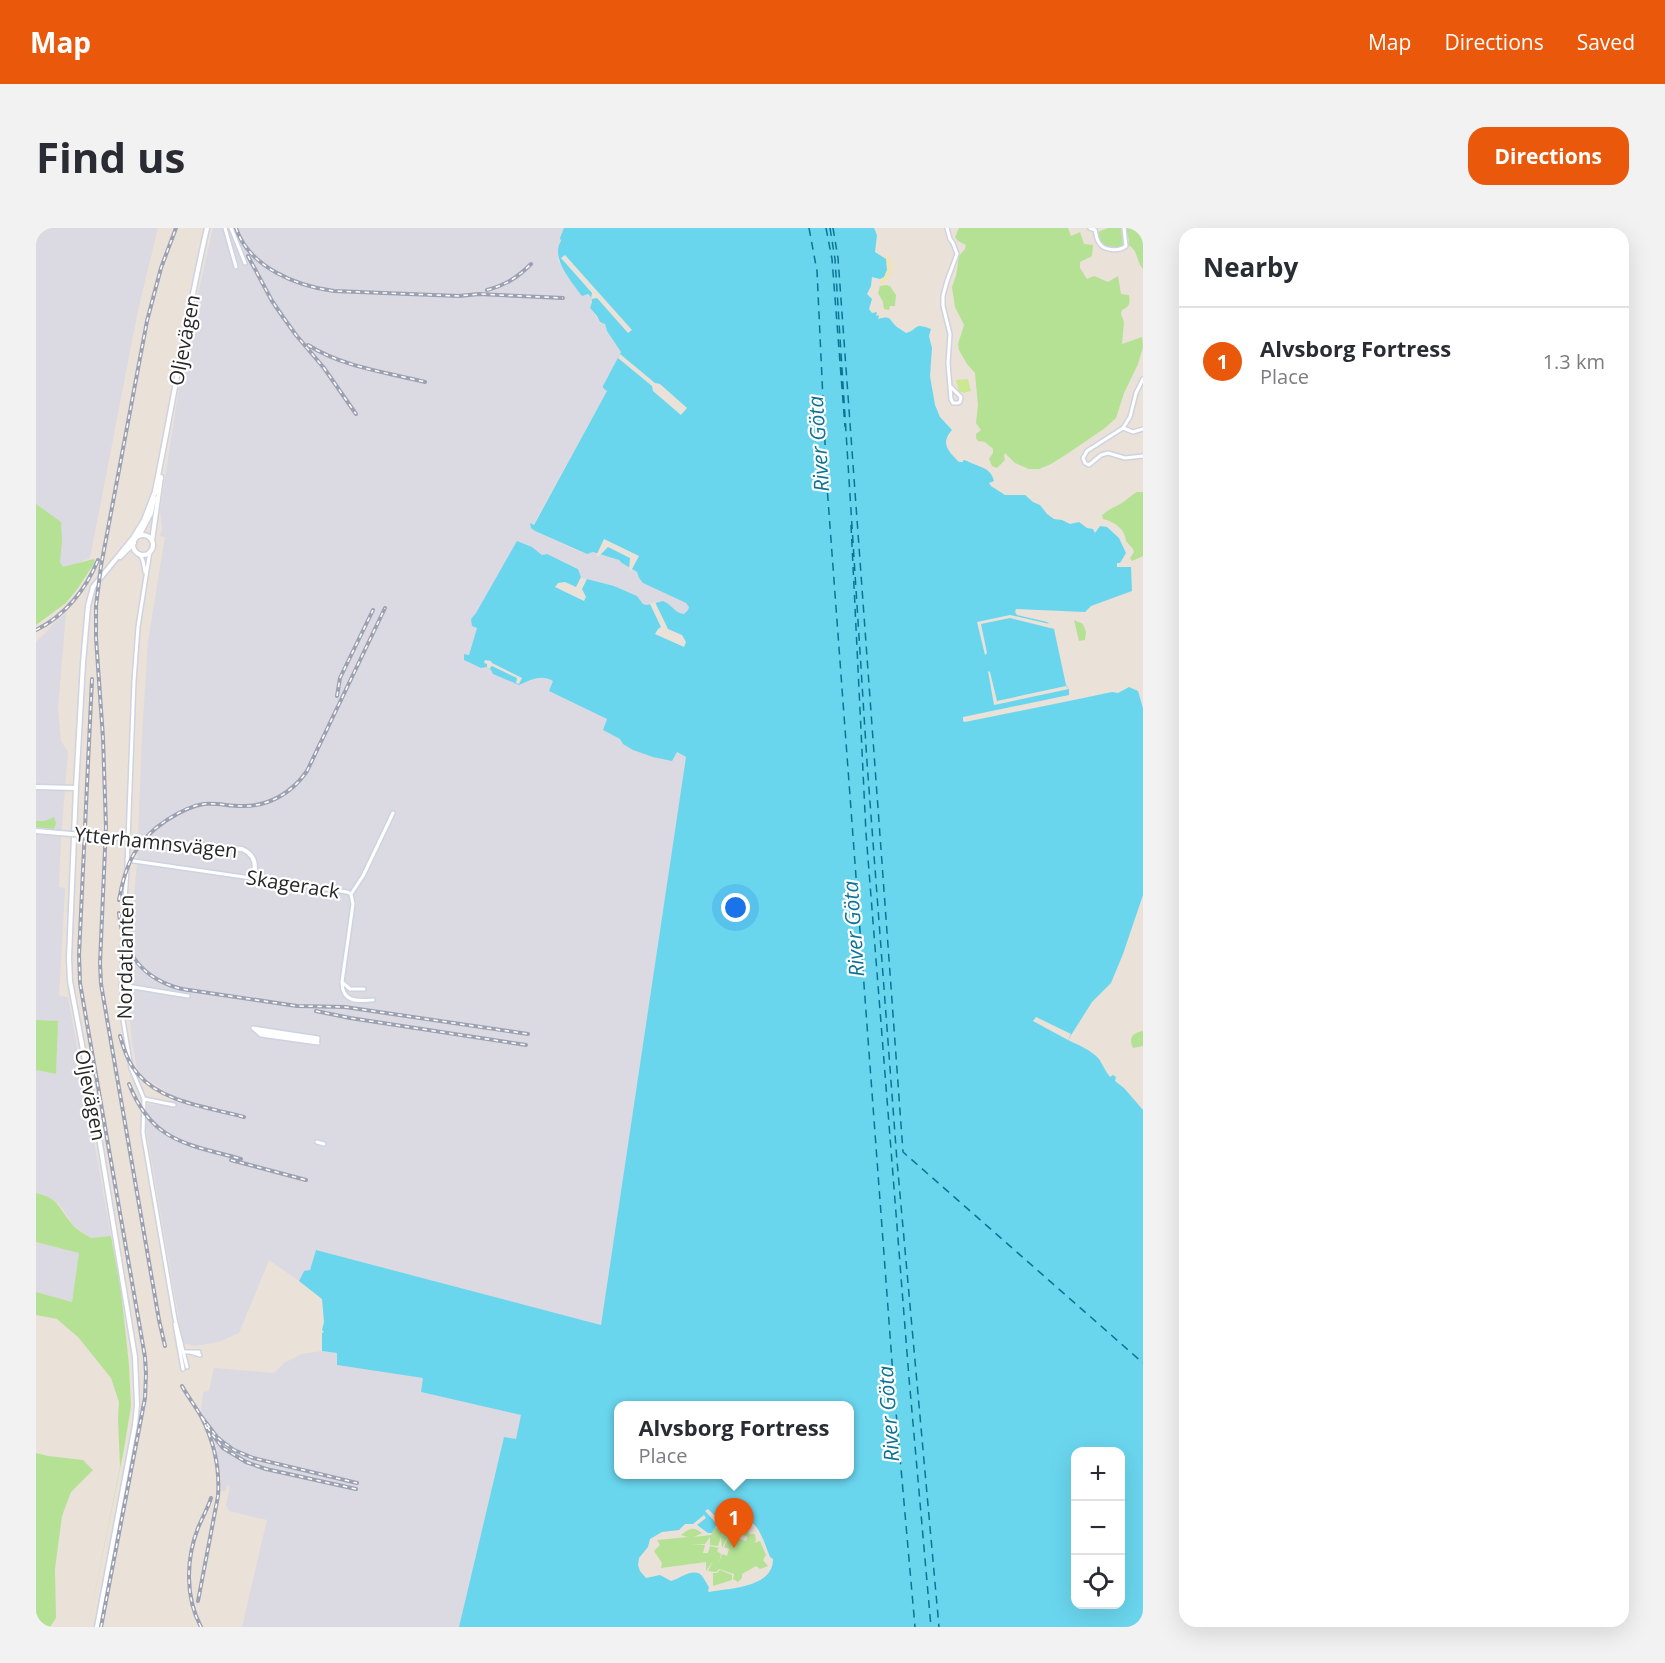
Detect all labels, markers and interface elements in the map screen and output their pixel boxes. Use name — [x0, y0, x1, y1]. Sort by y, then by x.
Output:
text: Map — [30, 23, 91, 61]
text: Map — [1368, 28, 1411, 56]
text: Directions — [1444, 28, 1544, 56]
text: Saved — [1577, 28, 1635, 56]
button: Directions — [1468, 127, 1629, 185]
text: Find us — [36, 128, 185, 185]
text: Nearby — [1203, 249, 1298, 285]
street label: Oljevägen — [162, 292, 206, 388]
text: Alvsborg Fortress — [1260, 333, 1451, 363]
text: 1 — [1217, 348, 1228, 375]
text: 1.3 km — [1543, 348, 1605, 375]
text: Place — [1260, 363, 1309, 390]
water label: River Göta — [801, 395, 835, 493]
street label: Ytterhamnsvägen — [73, 820, 239, 864]
street label: Skagerack — [244, 863, 342, 905]
water label: River Göta — [836, 880, 870, 978]
your location — [721, 893, 750, 922]
street label: Nordatlanten — [110, 894, 140, 1020]
street label: Oljevägen — [69, 1047, 113, 1143]
water label: River Göta — [871, 1365, 905, 1463]
popup — [614, 1401, 854, 1479]
text: Alvsborg Fortress — [638, 1412, 830, 1442]
text: Place — [638, 1442, 687, 1469]
map controls — [1071, 1447, 1125, 1609]
button: + — [1071, 1447, 1125, 1501]
pin: 1 — [714, 1498, 754, 1548]
button: − — [1071, 1501, 1125, 1555]
button: locate — [1071, 1555, 1125, 1609]

